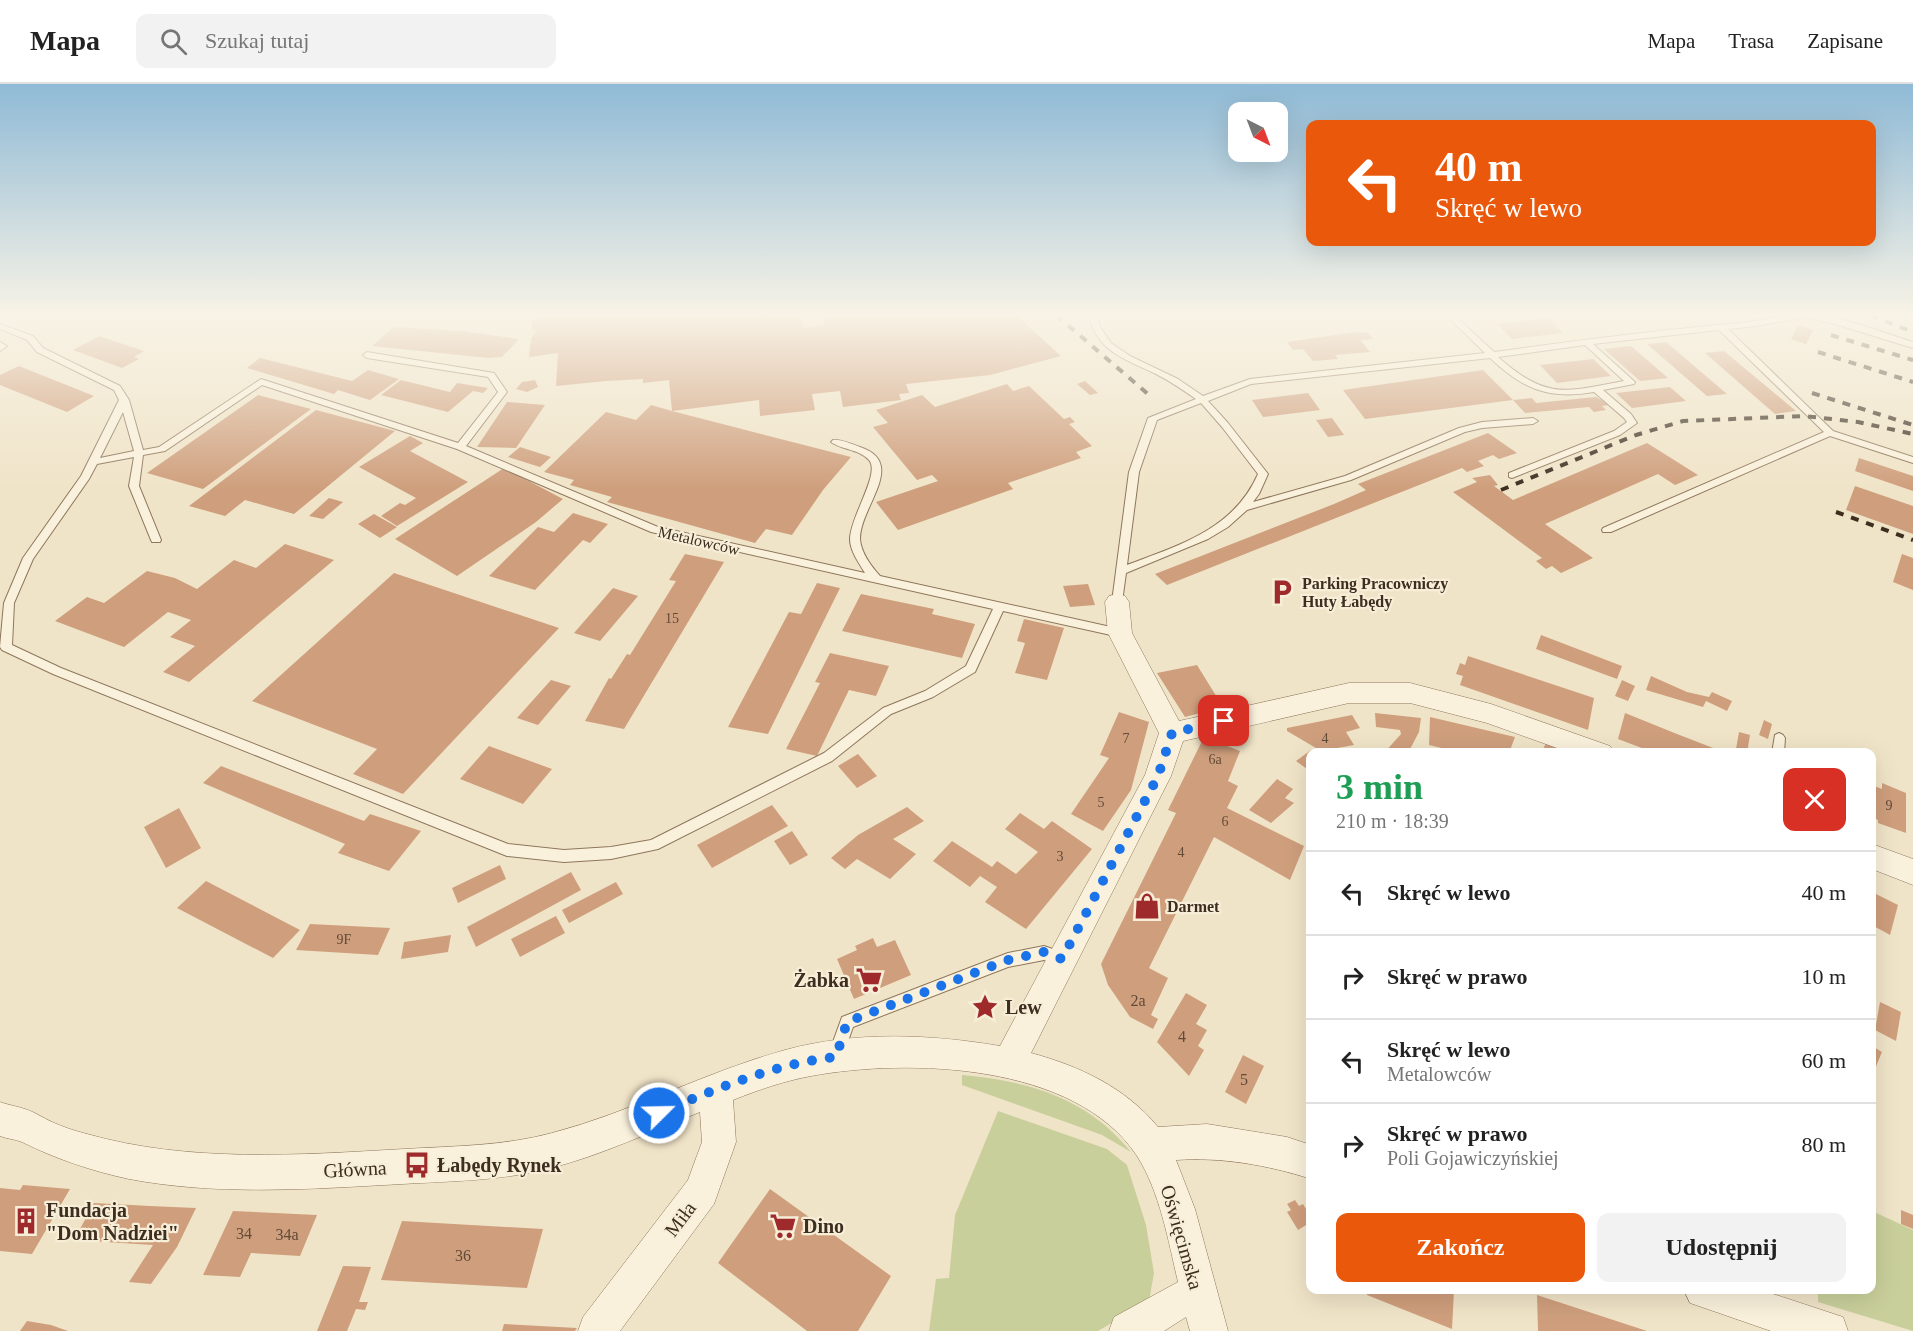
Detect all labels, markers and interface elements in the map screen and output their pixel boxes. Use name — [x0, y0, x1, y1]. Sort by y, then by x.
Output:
search box — [136, 14, 556, 68]
text: Mapa — [30, 25, 100, 56]
icon: search — [157, 25, 190, 58]
text: Szukaj tutaj — [205, 28, 309, 53]
text: Mapa — [1647, 29, 1695, 53]
text: Trasa — [1728, 29, 1774, 53]
text: Zapisane — [1807, 29, 1883, 53]
north arrow — [1228, 102, 1288, 162]
map controls — [1228, 102, 1288, 162]
icon: left — [1336, 144, 1414, 222]
text: 40 m — [1435, 144, 1523, 190]
text: Skręć w lewo — [1435, 193, 1582, 223]
street label: Metalowców — [656, 523, 742, 558]
place label: Parking Pracowniczy Huty Łabędy — [1302, 575, 1448, 611]
parking icon: Parking Pracowniczy Huty Łabędy — [1267, 577, 1297, 607]
house number: 15 — [665, 611, 679, 626]
pin — [1198, 695, 1249, 746]
icon: arrive — [1207, 704, 1240, 737]
house number: 7 — [1123, 731, 1130, 746]
house number: 4 — [1322, 731, 1329, 746]
house number: 6a — [1208, 752, 1222, 767]
text: 3 min — [1336, 767, 1423, 807]
button: close — [1783, 768, 1846, 831]
house number: 5 — [1098, 795, 1105, 810]
house number: 9 — [1886, 798, 1893, 813]
text: 210 m · 18:39 — [1336, 810, 1449, 832]
house number: 6 — [1222, 814, 1229, 829]
house number: 4 — [1178, 845, 1185, 860]
house number: 3 — [1057, 849, 1064, 864]
icon: left — [1336, 877, 1369, 910]
text: Skręć w lewo — [1387, 880, 1510, 905]
text: 40 m — [1801, 880, 1846, 905]
shop icon: Darmet — [1132, 891, 1162, 921]
place label: Darmet — [1167, 898, 1220, 915]
house number: 9F — [337, 932, 352, 947]
icon: right — [1336, 961, 1369, 994]
text: Skręć w prawo — [1387, 964, 1528, 989]
text: 10 m — [1801, 964, 1846, 989]
supermarket icon: Żabka — [854, 965, 884, 995]
place label: Żabka — [793, 968, 849, 991]
place icon: Lew — [970, 992, 1000, 1022]
house number: 2a — [1130, 992, 1146, 1009]
place label: Lew — [1005, 996, 1042, 1018]
house number: 4 — [1178, 1028, 1186, 1045]
text: Skręć w lewo — [1387, 1037, 1510, 1062]
icon: left — [1336, 1045, 1369, 1078]
text: 60 m — [1801, 1048, 1846, 1073]
text: Metalowców — [1387, 1063, 1491, 1085]
house number: 5 — [1240, 1071, 1248, 1088]
position arrow — [627, 1081, 691, 1145]
text: Skręć w prawo — [1387, 1121, 1528, 1146]
icon: right — [1336, 1129, 1369, 1162]
text: 80 m — [1801, 1132, 1846, 1157]
text: Poli Gojawiczyńskiej — [1387, 1147, 1559, 1169]
bus stop icon: Łabędy Rynek — [402, 1150, 432, 1180]
place label: Łabędy Rynek — [437, 1154, 562, 1177]
street label: Główna — [323, 1156, 387, 1182]
street label: Oświęcimska — [1156, 1182, 1207, 1292]
street label: Miła — [660, 1197, 700, 1241]
place label: Fundacja "Dom Nadziei" — [46, 1199, 179, 1244]
building icon: Fundacja "Dom Nadziei" — [11, 1206, 41, 1236]
supermarket icon: Dino — [768, 1211, 798, 1241]
button: Zakończ — [1336, 1213, 1585, 1282]
button: Udostępnij — [1597, 1213, 1846, 1282]
place label: Dino — [803, 1215, 844, 1237]
house number: 34 — [236, 1225, 252, 1242]
house number: 34a — [275, 1226, 299, 1243]
house number: 36 — [455, 1247, 471, 1264]

